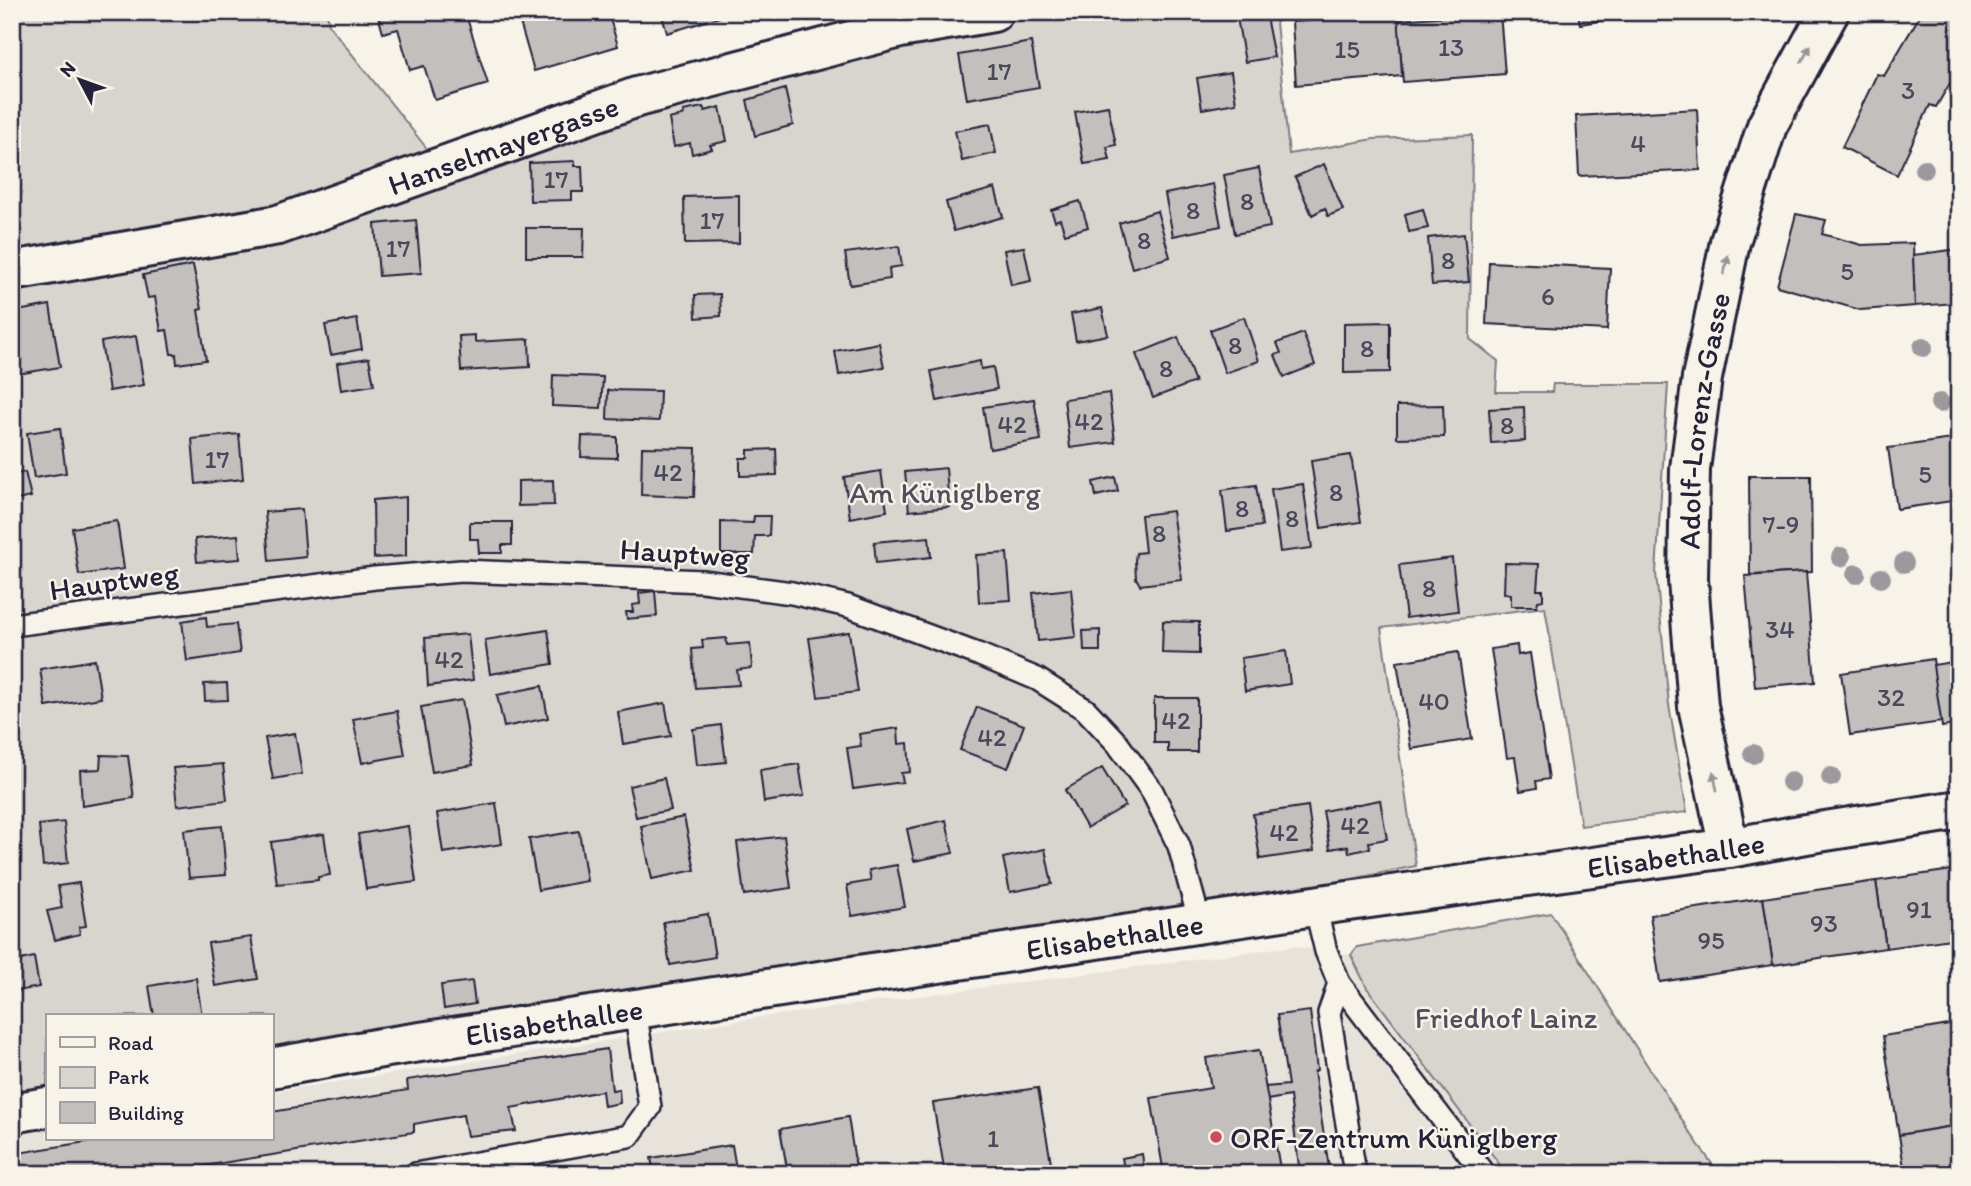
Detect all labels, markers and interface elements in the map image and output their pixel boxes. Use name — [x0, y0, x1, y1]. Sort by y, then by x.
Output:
house number: 13 — [1438, 31, 1464, 63]
house number: 15 — [1334, 33, 1360, 65]
one-way arrow — [1800, 44, 1812, 64]
north arrow — [46, 46, 116, 116]
house number: 17 — [987, 55, 1012, 87]
text: N — [55, 57, 80, 82]
house number: 3 — [1901, 74, 1915, 106]
street label: Hanselmayergasse — [383, 87, 623, 203]
house number: 4 — [1630, 127, 1646, 159]
house number: 17 — [544, 163, 569, 195]
house number: 8 — [1240, 185, 1254, 217]
house number: 8 — [1186, 194, 1200, 226]
house number: 17 — [700, 204, 725, 236]
house number: 8 — [1137, 224, 1151, 256]
house number: 17 — [386, 232, 411, 264]
house number: 8 — [1441, 244, 1455, 276]
one-way arrow — [1720, 254, 1731, 276]
house number: 5 — [1840, 255, 1854, 287]
house number: 6 — [1541, 280, 1555, 312]
street label: Adolf-Lorenz-Gasse — [1670, 289, 1738, 550]
house number: 8 — [1228, 329, 1242, 361]
house number: 8 — [1360, 332, 1374, 364]
house number: 8 — [1159, 352, 1173, 384]
house number: 42 — [1074, 405, 1104, 437]
house number: 42 — [997, 408, 1027, 440]
house number: 8 — [1500, 409, 1514, 441]
house number: 17 — [205, 443, 230, 475]
house number: 42 — [653, 456, 683, 488]
house number: 5 — [1918, 458, 1932, 490]
park label: Am Küniglberg — [849, 474, 1041, 511]
house number: 8 — [1329, 476, 1343, 508]
house number: 8 — [1235, 492, 1249, 524]
house number: 8 — [1285, 502, 1299, 534]
house number: 7-9 — [1763, 508, 1799, 540]
house number: 8 — [1152, 517, 1166, 549]
street label: Hauptweg — [619, 530, 752, 576]
street label: Hauptweg — [47, 554, 182, 608]
house number: 8 — [1422, 572, 1436, 604]
house number: 34 — [1765, 613, 1795, 645]
house number: 42 — [434, 643, 464, 675]
house number: 32 — [1877, 681, 1905, 713]
house number: 40 — [1418, 685, 1450, 717]
house number: 42 — [1161, 704, 1191, 736]
house number: 42 — [977, 721, 1007, 753]
one-way arrow — [1709, 770, 1720, 792]
house number: 42 — [1340, 809, 1370, 841]
house number: 42 — [1269, 816, 1299, 848]
street label: Elisabethallee — [1585, 823, 1768, 886]
house number: 91 — [1906, 893, 1932, 925]
street label: Elisabethallee — [1023, 905, 1206, 968]
house number: 93 — [1810, 907, 1838, 939]
house number: 95 — [1697, 924, 1725, 956]
street label: Elisabethallee — [463, 990, 645, 1053]
park label: Friedhof Lainz — [1415, 999, 1597, 1036]
legend — [46, 1014, 273, 1140]
text: Road — [108, 1030, 154, 1055]
text: Park — [108, 1064, 150, 1089]
text: Building — [108, 1100, 184, 1125]
place label: ORF-Zentrum Küniglberg — [1230, 1119, 1558, 1156]
house number: 1 — [987, 1122, 999, 1154]
marker: ORF-Zentrum Küniglberg — [1208, 1129, 1224, 1145]

